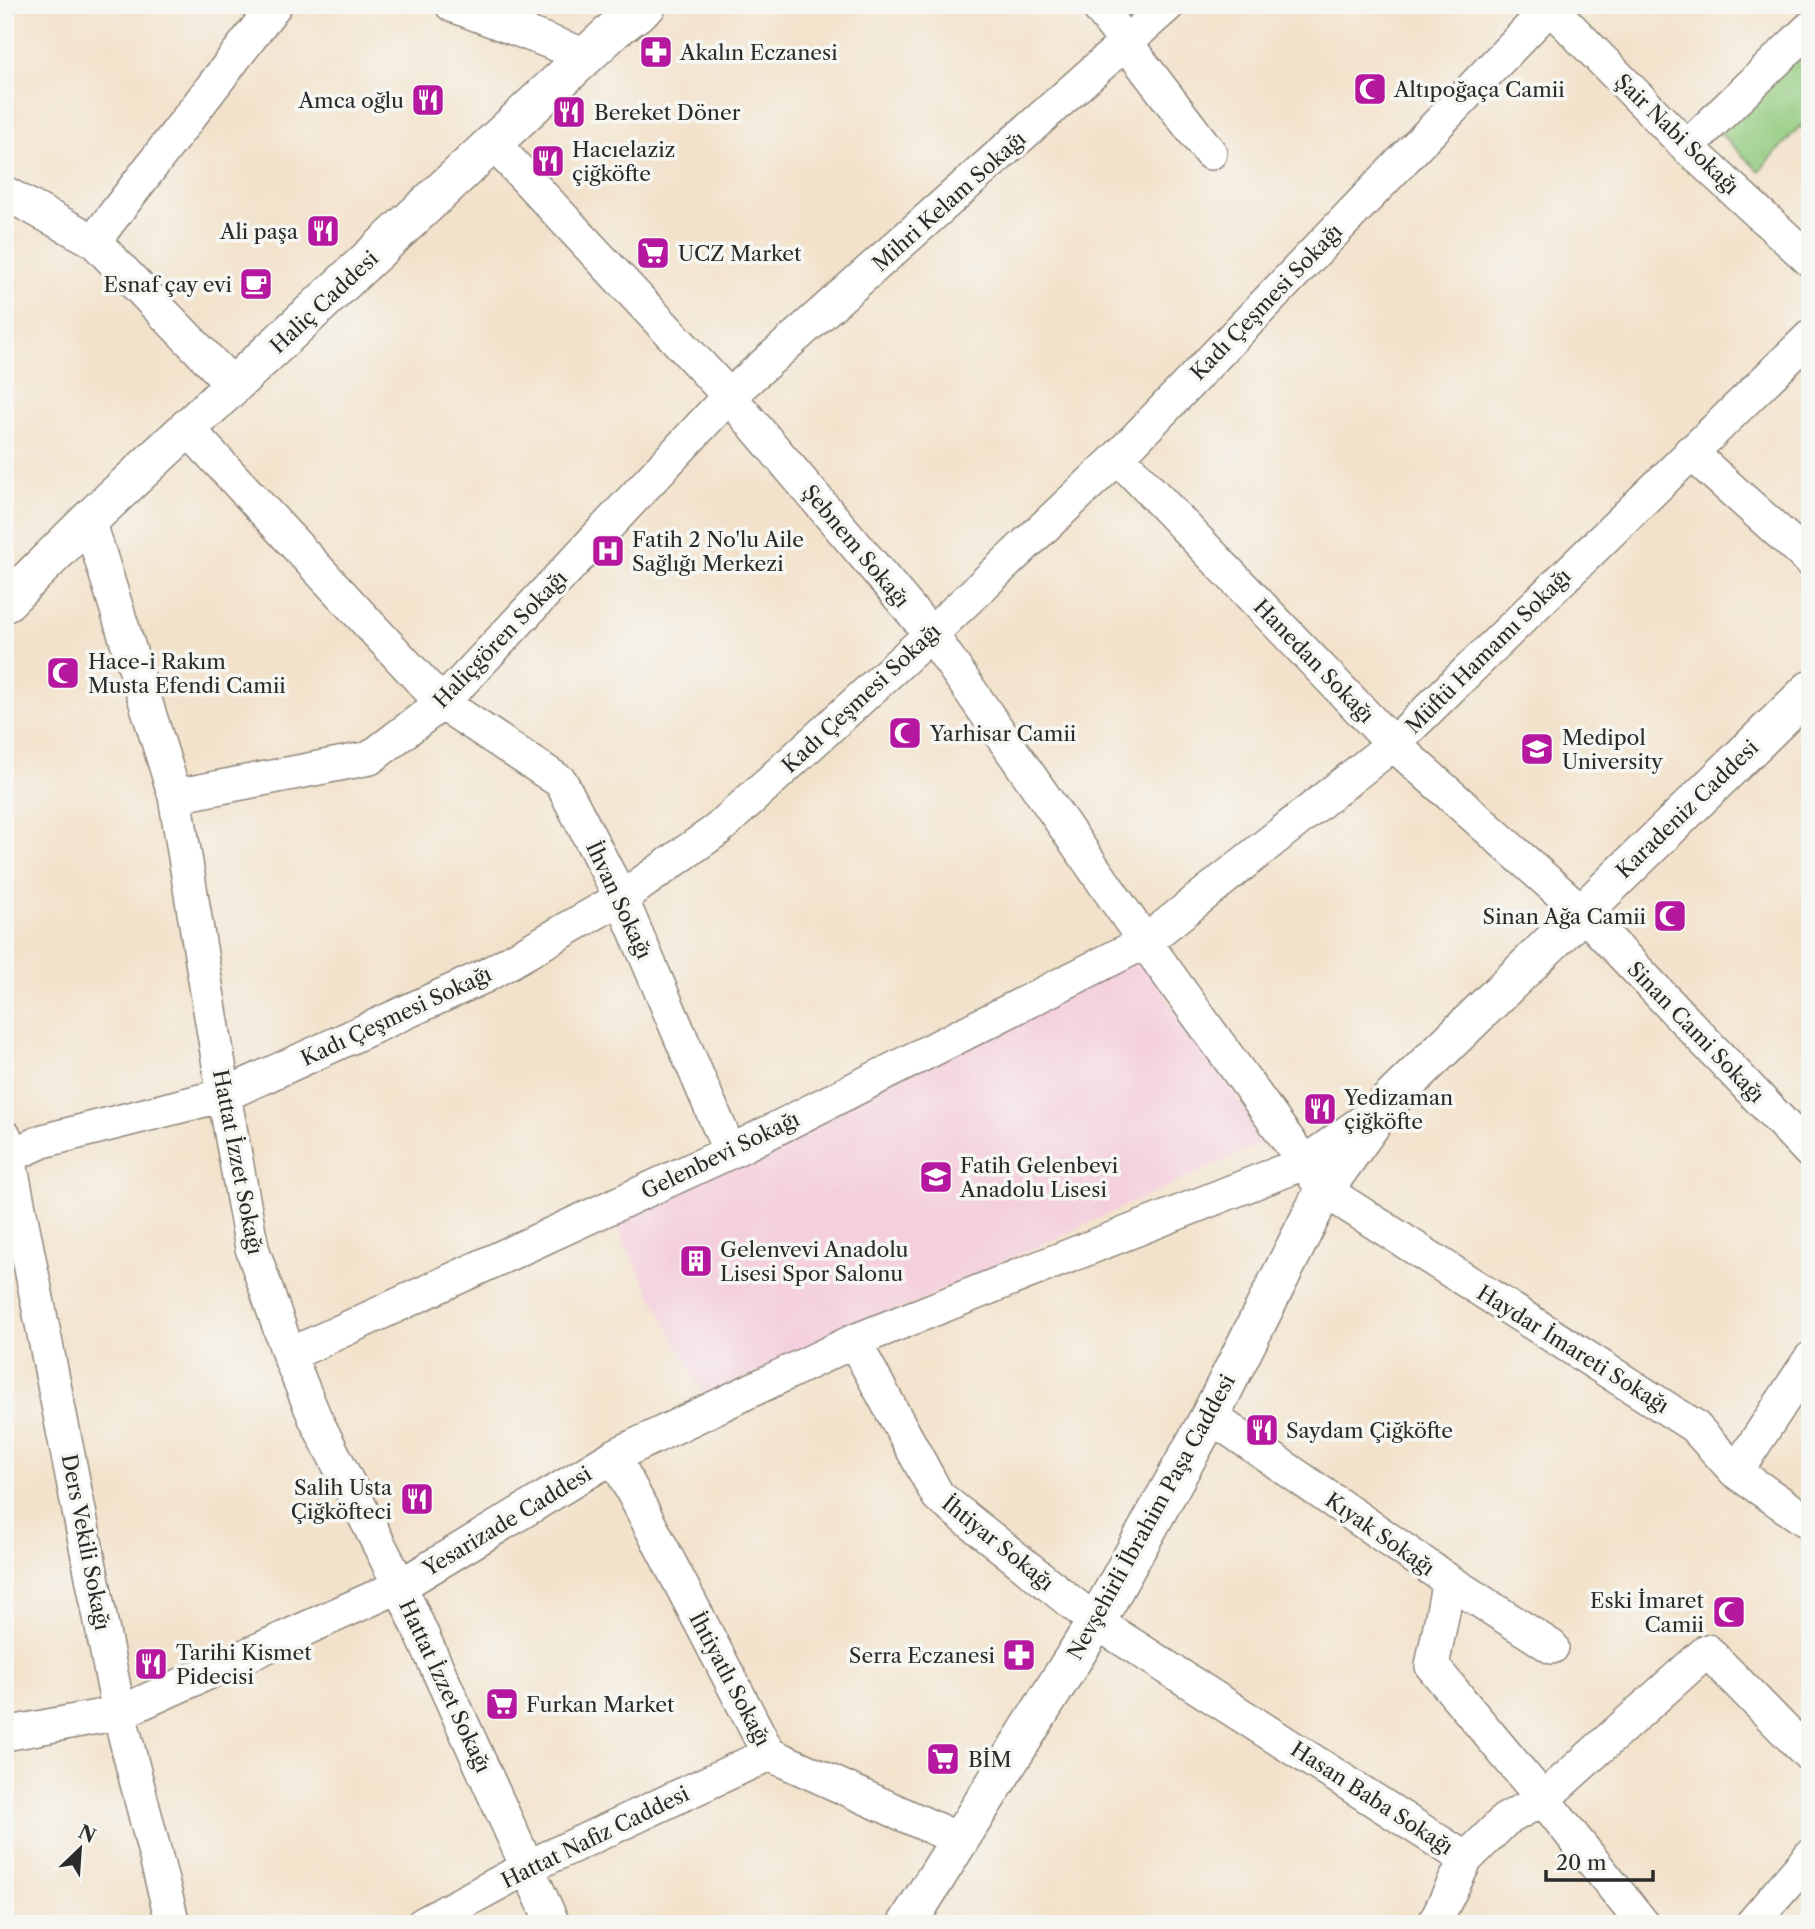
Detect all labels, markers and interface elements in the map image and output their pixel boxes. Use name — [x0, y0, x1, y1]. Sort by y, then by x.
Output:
pharmacy icon: Akalın Eczanesi — [637, 33, 675, 71]
place label: Akalın Eczanesi — [679, 40, 838, 65]
street label: Şair Nabi Sokağı — [1610, 69, 1744, 199]
mosque icon: Altıpoğaça Camii — [1351, 70, 1389, 108]
place label: Altıpoğaça Camii — [1393, 77, 1565, 102]
restaurant icon: Amca oğlu — [409, 81, 447, 119]
place label: Amca oğlu — [298, 88, 404, 113]
restaurant icon: Bereket Döner — [550, 93, 588, 131]
place label: Bereket Döner — [594, 100, 741, 125]
street label: Mihri Kelam Sokağı — [867, 126, 1031, 276]
place label: Hacıelaziz çiğköfte — [572, 137, 675, 186]
restaurant icon: Hacıelaziz çiğköfte — [529, 142, 567, 180]
restaurant icon: Ali paşa — [304, 212, 342, 250]
place label: Ali paşa — [219, 219, 299, 244]
street label: Kadı Çeşmesi Sokağı — [1185, 219, 1347, 385]
supermarket icon: UCZ Market — [634, 234, 672, 272]
place label: UCZ Market — [678, 241, 802, 266]
street label: Haliç Caddesi — [265, 246, 383, 358]
cafe icon: Esnaf çay evi — [237, 265, 275, 303]
place label: Esnaf çay evi — [104, 272, 232, 297]
street label: Şebnem Sokağı — [797, 480, 915, 612]
place label: Fatih 2 No'lu Aile Sağlığı Merkezi — [632, 527, 804, 576]
hospital icon: Fatih 2 No'lu Aile Sağlığı Merkezi — [589, 532, 627, 570]
street label: Müftü Hamamı Sokağı — [1400, 563, 1576, 739]
street label: Haliçgören Sokağı — [428, 565, 572, 713]
street label: Hanedan Sokağı — [1249, 594, 1379, 728]
street label: Kadı Çeşmesi Sokağı — [777, 618, 945, 778]
place label: Hace-i Rakım Musta Efendi Camii — [88, 649, 286, 698]
mosque icon: Hace-i Rakım Musta Efendi Camii — [44, 654, 82, 692]
mosque icon: Yarhisar Camii — [886, 714, 924, 752]
place label: Yarhisar Camii — [929, 721, 1076, 746]
place label: Medipol University — [1562, 725, 1663, 774]
school or university icon: Medipol University — [1518, 730, 1556, 768]
street label: Karadeniz Caddesi — [1611, 735, 1763, 883]
street label: İhvan Sokağı — [581, 837, 657, 963]
mosque icon: Sinan Ağa Camii — [1651, 897, 1689, 935]
place label: Sinan Ağa Camii — [1483, 904, 1646, 929]
street label: Sinan Cami Sokağı — [1622, 956, 1770, 1108]
street label: Kadı Çeşmesi Sokağı — [297, 961, 495, 1071]
street label: Hattat İzzet Sokağı — [208, 1067, 268, 1257]
place label: Yedizaman çiğköfte — [1343, 1085, 1453, 1134]
restaurant icon: Yedizaman çiğköfte — [1301, 1090, 1339, 1128]
street label: Gelenbevi Sokağı — [637, 1106, 803, 1204]
place label: Fatih Gelenbevi Anadolu Lisesi — [959, 1153, 1118, 1202]
school or university icon: Fatih Gelenbevi Anadolu Lisesi — [917, 1158, 955, 1196]
place label: Gelenvevi Anadolu Lisesi Spor Salonu — [720, 1237, 909, 1286]
building icon: Gelenvevi Anadolu Lisesi Spor Salonu — [677, 1242, 715, 1280]
street label: Haydar İmareti Sokağı — [1473, 1280, 1673, 1418]
street label: Nevşehirli İbrahim Paşa Caddesi — [1062, 1370, 1240, 1664]
restaurant icon: Saydam Çiğköfte — [1243, 1411, 1281, 1449]
place label: Saydam Çiğköfte — [1286, 1418, 1453, 1443]
street label: Ders Vekili Sokağı — [57, 1452, 115, 1632]
street label: Yesarizade Caddesi — [417, 1461, 596, 1582]
place label: Salih Usta Çiğköfteci — [291, 1475, 393, 1524]
restaurant icon: Salih Usta Çiğköfteci — [398, 1480, 436, 1518]
street label: Kıyak Sokağı — [1321, 1487, 1439, 1581]
street label: İhtiyar Sokağı — [937, 1490, 1059, 1596]
place label: Eski İmaret Camii — [1590, 1588, 1705, 1637]
mosque icon: Eski İmaret Camii — [1710, 1593, 1748, 1631]
street label: Hattat İzzet Sokağı — [394, 1596, 496, 1776]
street label: İhtiyatlı Sokağı — [684, 1608, 776, 1750]
pharmacy icon: Serra Eczanesi — [1000, 1636, 1038, 1674]
place label: Tarihi Kismet Pidecisi — [176, 1640, 312, 1689]
place label: Serra Eczanesi — [849, 1643, 995, 1668]
restaurant icon: Tarihi Kismet Pidecisi — [132, 1645, 170, 1683]
supermarket icon: Furkan Market — [483, 1685, 521, 1723]
place label: Furkan Market — [526, 1692, 675, 1717]
street label: Hasan Baba Sokağı — [1286, 1736, 1458, 1860]
supermarket icon: BİM — [924, 1740, 962, 1778]
place label: BİM — [968, 1747, 1012, 1772]
street label: Hattat Nafiz Caddesi — [497, 1781, 693, 1893]
north arrow — [46, 1814, 116, 1884]
text: N — [75, 1820, 99, 1848]
scale bar — [1546, 1838, 1652, 1882]
text: 20 m — [1556, 1850, 1607, 1875]

